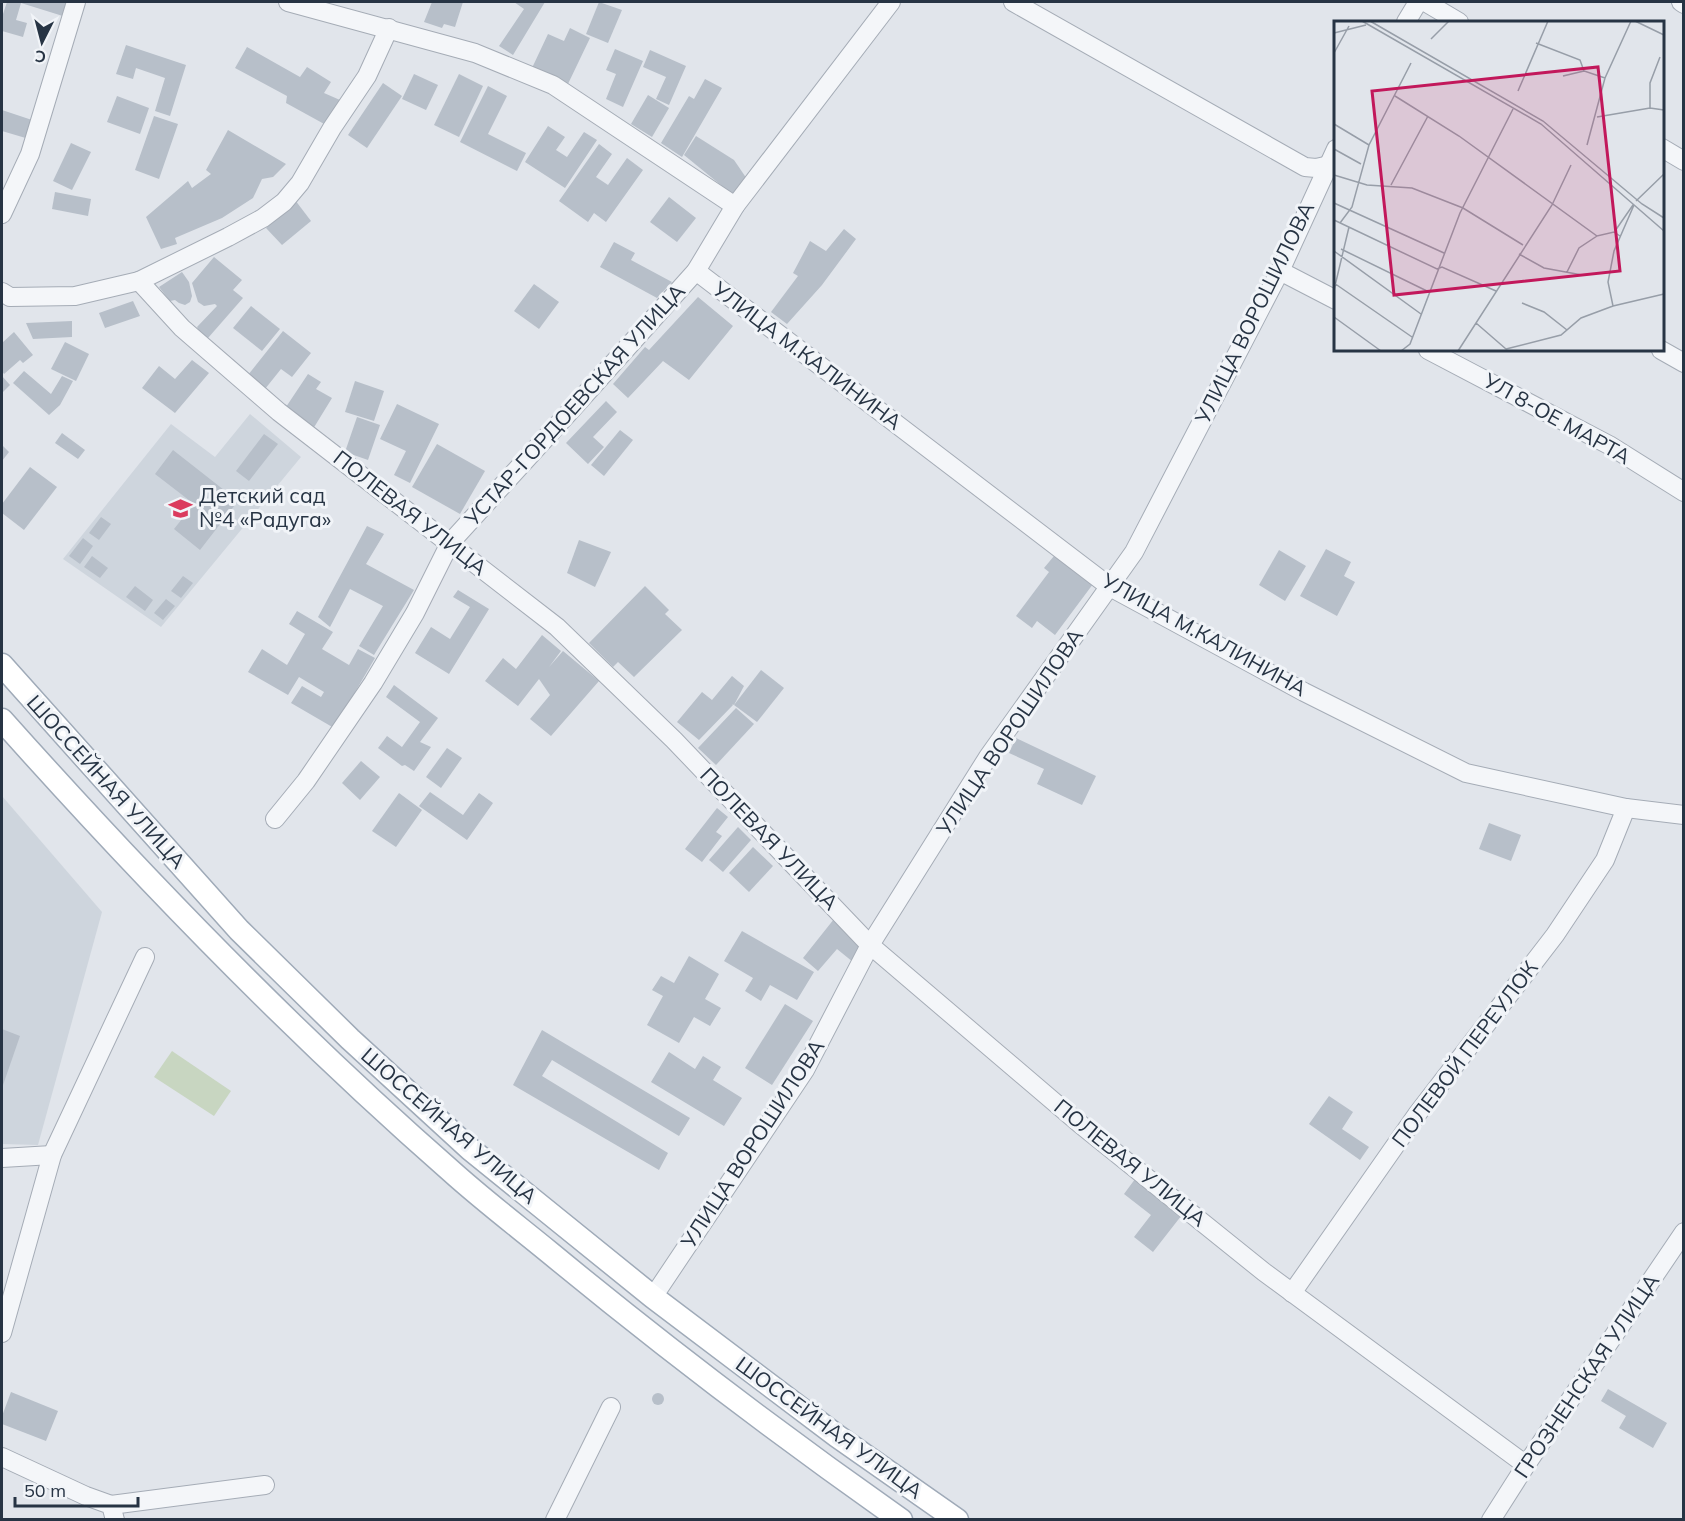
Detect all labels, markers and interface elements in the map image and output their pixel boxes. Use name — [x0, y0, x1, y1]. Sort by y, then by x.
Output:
north arrow — [12, 12, 72, 72]
inset map — [1334, 21, 1664, 351]
text: С — [34, 46, 47, 67]
street label: УЛИЦА ВОРОШИЛОВА — [1189, 197, 1319, 429]
street label: УЛИЦА М.КАЛИНИНА — [707, 275, 908, 435]
street label: УСТАР-ГОРДОЕВСКАЯ УЛИЦА — [458, 277, 690, 532]
street label: УЛ 8-ОЕ МАРТА — [1479, 366, 1636, 470]
street label: ПОЛЕВАЯ УЛИЦА — [329, 444, 493, 581]
place label: Детский сад №4 «Радуга» — [199, 482, 331, 532]
school or university icon: Детский сад №4 «Радуга» — [168, 495, 194, 521]
street label: УЛИЦА М.КАЛИНИНА — [1097, 567, 1312, 702]
street label: УЛИЦА ВОРОШИЛОВА — [930, 623, 1088, 841]
street label: ШОССЕЙНАЯ УЛИЦА — [22, 689, 192, 874]
street label: ПОЛЕВАЯ УЛИЦА — [695, 762, 845, 915]
street label: ПОЛЕВОЙ ПЕРЕУЛОК — [1386, 955, 1543, 1152]
street label: УЛИЦА ВОРОШИЛОВА — [674, 1034, 830, 1254]
street label: ШОССЕЙНАЯ УЛИЦА — [356, 1042, 543, 1209]
street label: ПОЛЕВАЯ УЛИЦА — [1049, 1093, 1212, 1232]
street label: ГРОЗНЕНСКАЯ УЛИЦА — [1508, 1268, 1665, 1482]
street label: ШОССЕЙНАЯ УЛИЦА — [731, 1351, 929, 1504]
scale bar — [15, 1470, 138, 1508]
text: 50 m — [24, 1479, 66, 1502]

